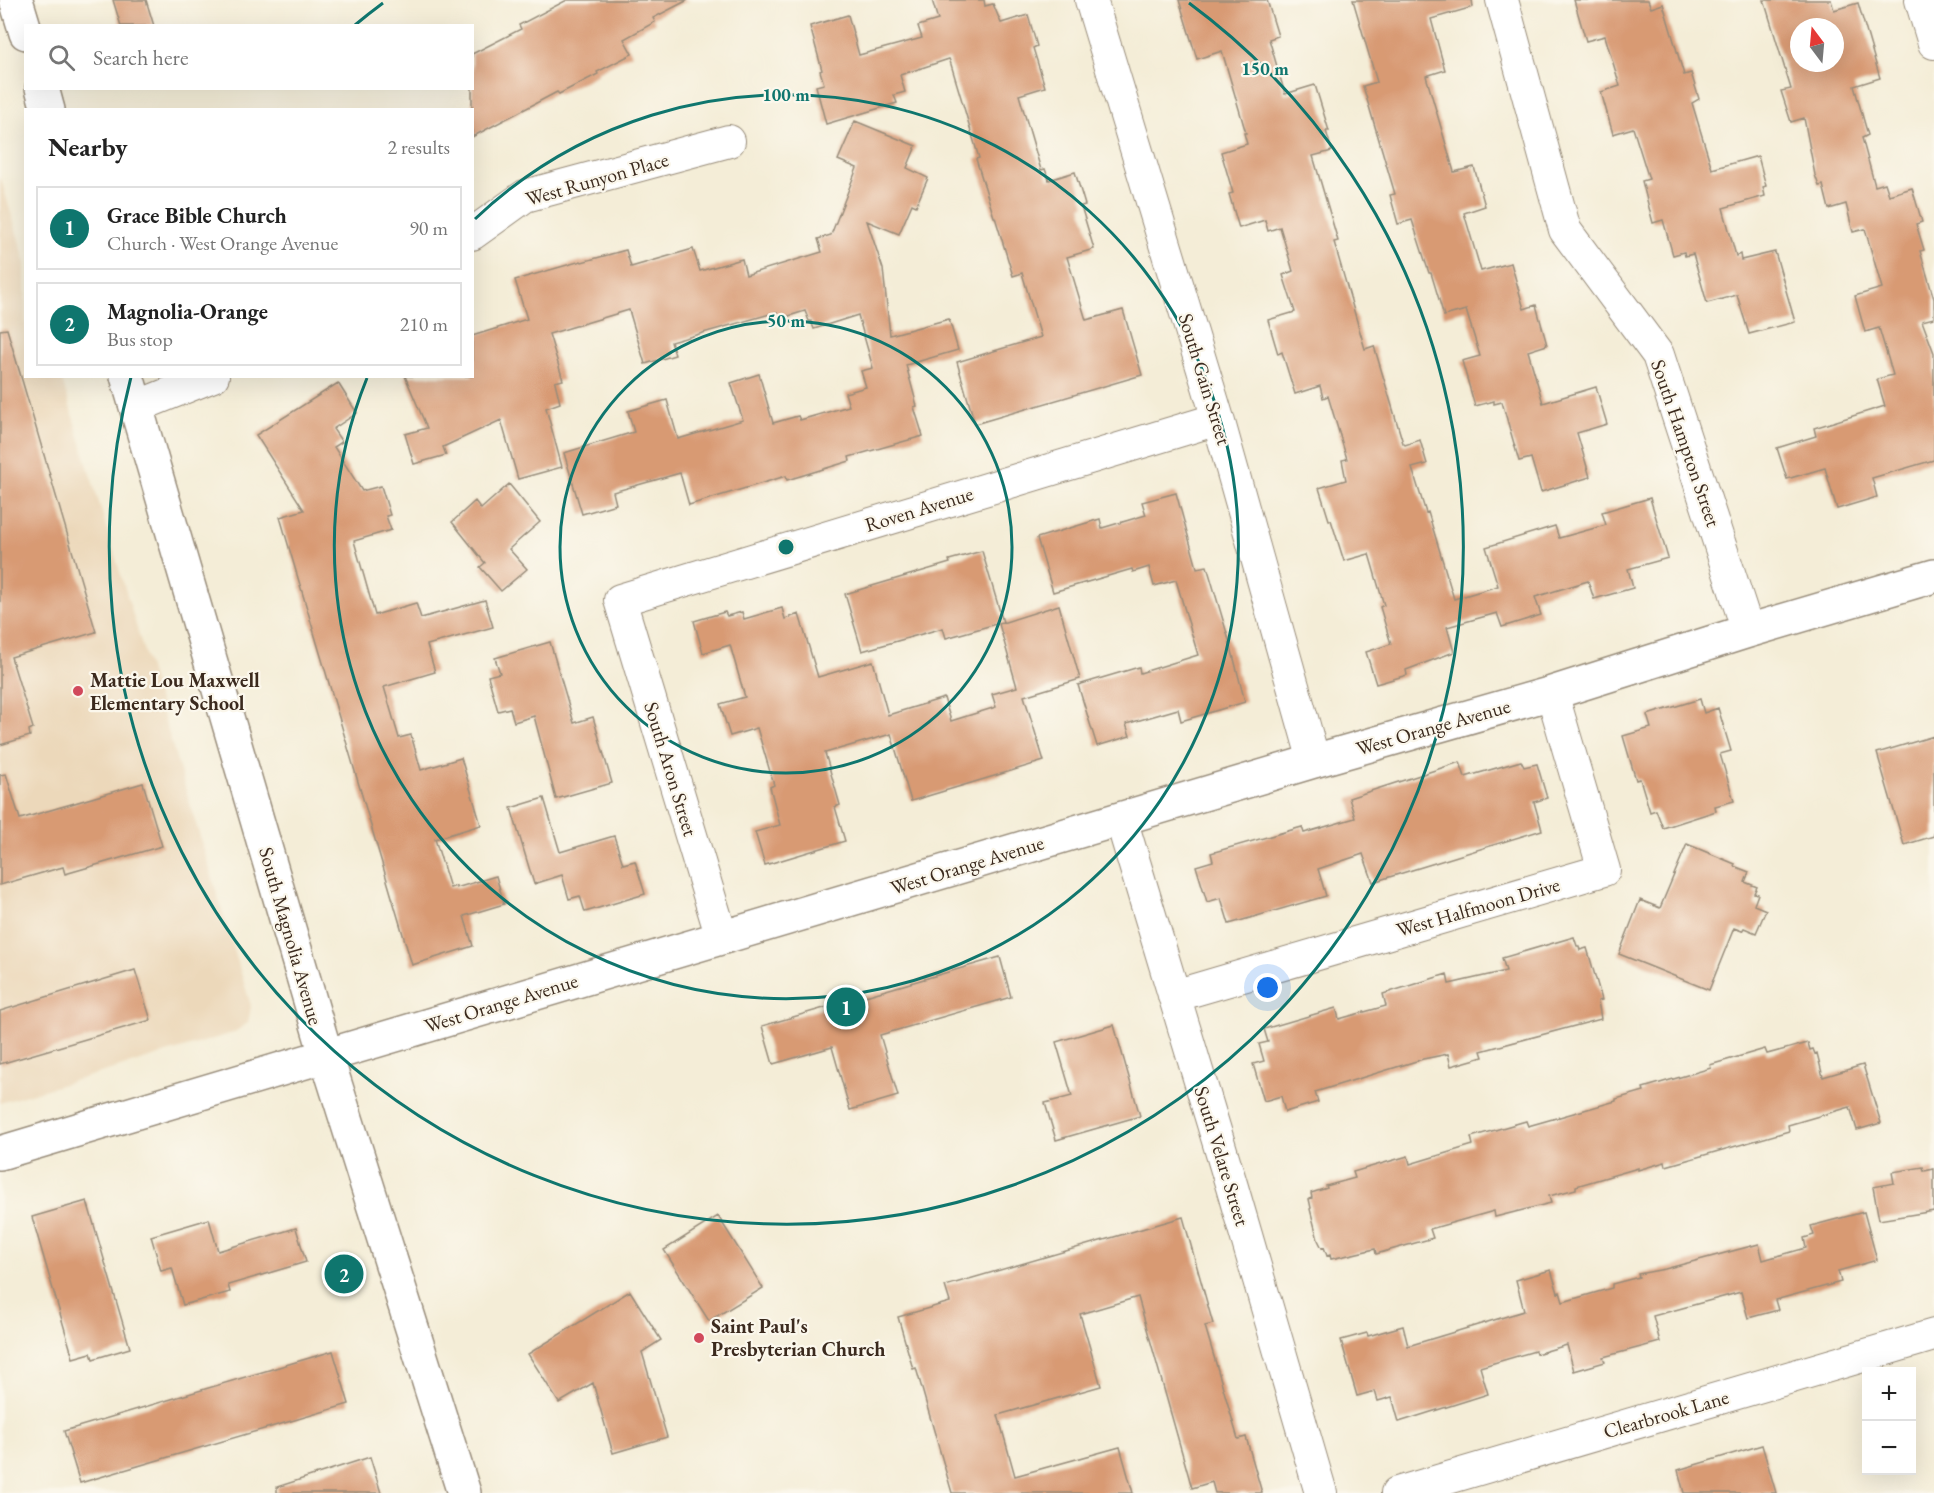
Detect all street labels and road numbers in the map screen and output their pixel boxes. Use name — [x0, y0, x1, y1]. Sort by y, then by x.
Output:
street label: West Runyon Place — [523, 146, 672, 212]
street label: South Gain Street — [1173, 310, 1238, 449]
street label: South Hampton Street — [1645, 356, 1727, 531]
street label: Roven Avenue — [862, 480, 976, 538]
street label: West Orange Avenue — [1353, 693, 1513, 761]
street label: South Aron Street — [638, 699, 704, 840]
street label: West Orange Avenue — [887, 829, 1047, 901]
street label: South Magnolia Avenue — [253, 844, 329, 1028]
street label: West Halfmoon Drive — [1393, 871, 1563, 943]
street label: West Orange Avenue — [421, 967, 581, 1039]
street label: South Velare Street — [1188, 1083, 1256, 1230]
street label: Clearbrook Lane — [1600, 1384, 1732, 1444]

